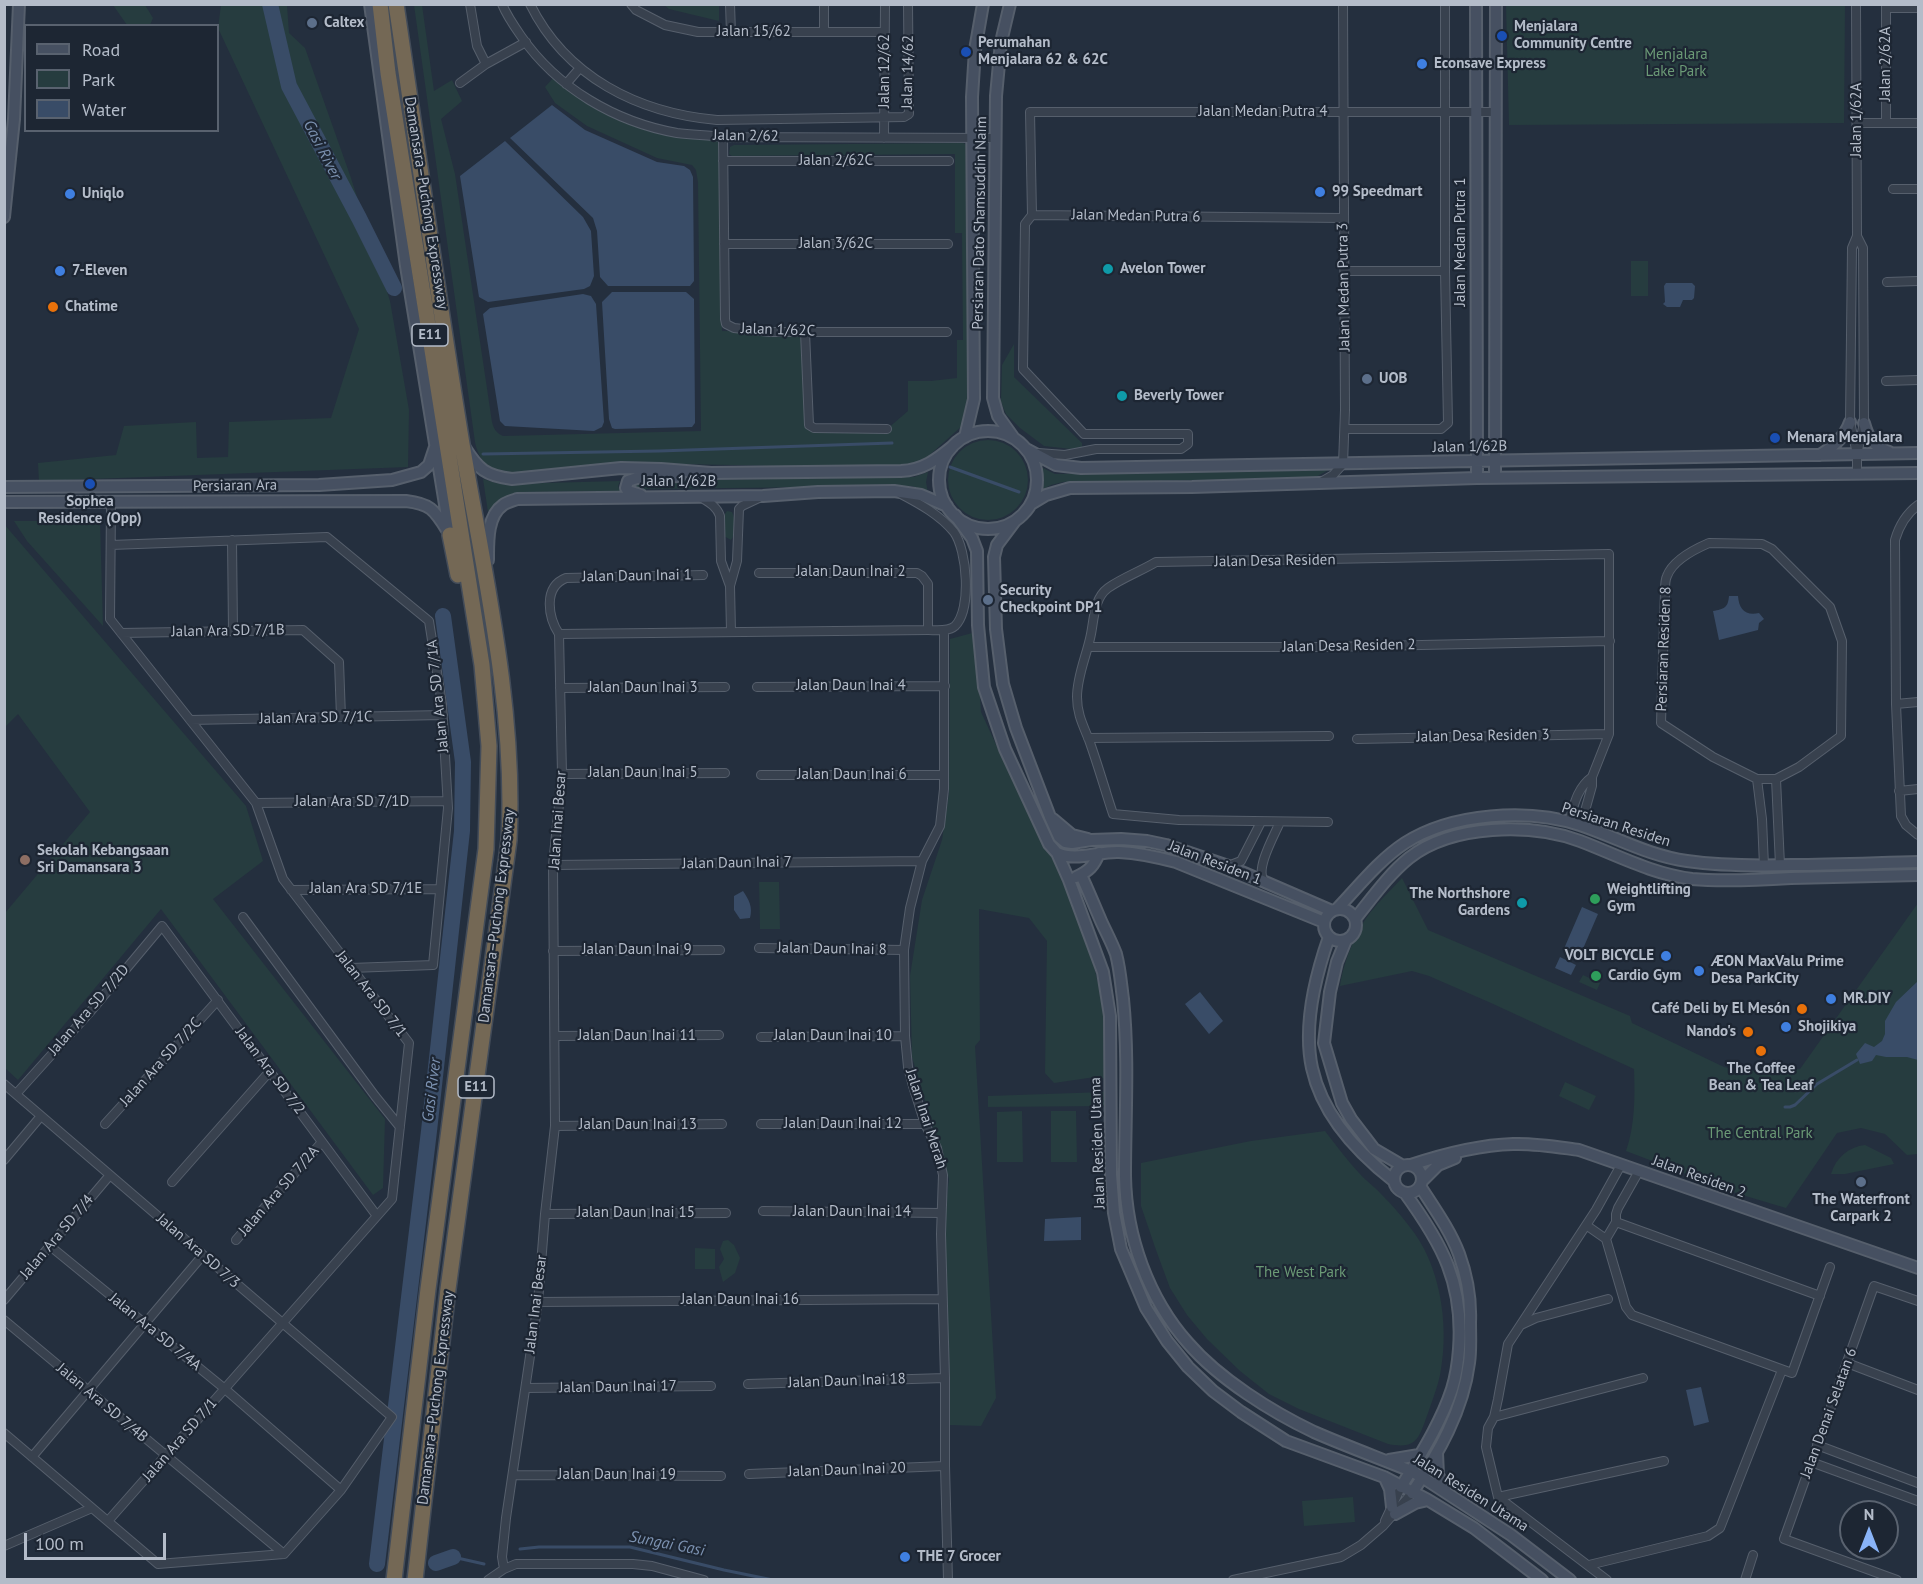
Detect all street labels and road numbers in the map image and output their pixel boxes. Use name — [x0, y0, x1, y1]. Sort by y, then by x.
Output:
street label: Jalan 15/62 — [717, 23, 791, 41]
street label: Jalan 2/62A — [1877, 27, 1895, 101]
street label: Jalan 12/62 — [876, 34, 894, 108]
street label: Jalan 14/62 — [898, 35, 918, 109]
street label: Jalan 1/62A — [1848, 83, 1866, 157]
street label: Damansara–Puchong Expressway — [400, 95, 452, 311]
street label: Jalan Medan Putra 4 — [1199, 103, 1327, 121]
street label: Persiaran Dato Shamsuddin Naim — [969, 116, 991, 330]
street label: Jalan 2/62 — [713, 126, 779, 146]
street label: Jalan 2/62C — [799, 152, 873, 170]
street label: Jalan Medan Putra 1 — [1452, 178, 1470, 306]
street label: Jalan Medan Putra 6 — [1071, 206, 1201, 226]
street label: Jalan Medan Putra 3 — [1334, 222, 1354, 352]
street label: Jalan 3/62C — [799, 235, 873, 253]
street label: Jalan 1/62C — [741, 320, 815, 340]
road number: E11 — [412, 324, 448, 346]
street label: Jalan 1/62B — [1433, 437, 1507, 457]
street label: Jalan 1/62B — [642, 473, 716, 491]
street label: Persiaran Ara — [193, 476, 277, 496]
street label: Jalan Desa Residen — [1214, 551, 1336, 571]
street label: Jalan Daun Inai 2 — [796, 563, 906, 581]
street label: Jalan Daun Inai 1 — [582, 566, 692, 586]
street label: Persiaran Residen 8 — [1653, 586, 1675, 712]
street label: Jalan Ara SD 7/1B — [171, 621, 285, 641]
street label: Jalan Desa Residen 2 — [1282, 636, 1416, 656]
street label: Jalan Ara SD 7/1A — [423, 639, 453, 753]
street label: Jalan Daun Inai 4 — [796, 677, 906, 695]
street label: Jalan Daun Inai 3 — [588, 679, 698, 697]
street label: Jalan Ara SD 7/1C — [259, 708, 373, 728]
street label: Jalan Desa Residen 3 — [1416, 726, 1550, 746]
street label: Jalan Daun Inai 5 — [588, 764, 698, 782]
street label: Jalan Daun Inai 6 — [797, 766, 907, 784]
street label: Jalan Inai Besar — [546, 770, 570, 870]
street label: Jalan Ara SD 7/1D — [295, 793, 409, 811]
street label: Persiaran Residen — [1559, 799, 1673, 851]
street label: Damansara–Puchong Expressway — [475, 808, 519, 1024]
street label: Jalan Residen 1 — [1166, 837, 1264, 889]
street label: Jalan Daun Inai 7 — [682, 853, 792, 873]
street label: Jalan Ara SD 7/1E — [310, 880, 422, 898]
street label: Jalan Daun Inai 8 — [777, 939, 887, 959]
street label: Jalan Daun Inai 9 — [582, 941, 692, 959]
street label: Jalan Ara SD 7/1 — [332, 947, 410, 1041]
street label: Jalan Ara SD 7/2D — [45, 961, 133, 1059]
street label: Jalan Ara SD 7/2C — [116, 1014, 206, 1110]
street label: Jalan Ara SD 7/2 — [231, 1024, 309, 1118]
street label: Jalan Daun Inai 11 — [578, 1027, 696, 1045]
street label: Jalan Daun Inai 10 — [774, 1027, 892, 1045]
street label: Jalan Inai Merah — [901, 1067, 951, 1171]
road number: E11 — [458, 1076, 494, 1098]
street label: Jalan Residen Utama — [1087, 1077, 1109, 1209]
street label: Jalan Daun Inai 12 — [784, 1115, 902, 1133]
street label: Jalan Daun Inai 13 — [579, 1116, 697, 1134]
street label: Jalan Ara SD 7/2A — [235, 1142, 323, 1240]
street label: Jalan Residen 2 — [1650, 1152, 1748, 1202]
street label: Jalan Ara SD 7/4 — [16, 1191, 98, 1283]
street label: Jalan Daun Inai 14 — [793, 1203, 911, 1221]
street label: Jalan Daun Inai 15 — [577, 1204, 695, 1222]
street label: Jalan Ara SD 7/3 — [153, 1210, 243, 1292]
street label: Jalan Inai Besar — [521, 1254, 551, 1354]
street label: Jalan Ara SD 7/4A — [105, 1289, 205, 1375]
street label: Damansara–Puchong Expressway — [414, 1290, 458, 1506]
street label: Jalan Daun Inai 16 — [681, 1291, 799, 1309]
street label: Jalan Denai Selatan 6 — [1797, 1345, 1861, 1481]
street label: Jalan Ara SD 7/4B — [53, 1360, 151, 1446]
street label: Jalan Daun Inai 18 — [788, 1370, 906, 1392]
street label: Jalan Daun Inai 17 — [559, 1377, 677, 1397]
street label: Jalan Ara SD 7/1 — [139, 1395, 221, 1485]
street label: Jalan Residen Utama — [1410, 1450, 1532, 1536]
street label: Jalan Daun Inai 20 — [788, 1459, 906, 1481]
street label: Jalan Daun Inai 19 — [558, 1466, 676, 1484]

